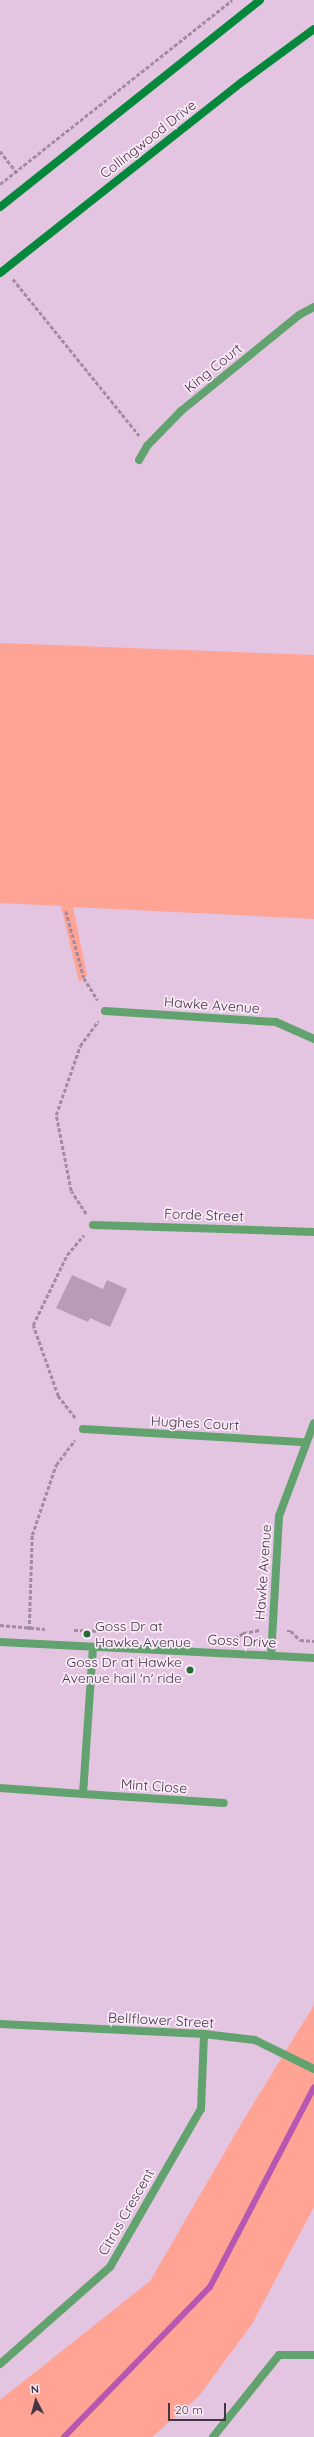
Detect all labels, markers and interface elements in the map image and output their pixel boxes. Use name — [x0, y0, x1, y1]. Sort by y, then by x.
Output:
street label: Collingwood Drive — [97, 96, 199, 182]
street label: King Court — [181, 340, 245, 396]
street label: Hawke Avenue — [164, 993, 260, 1017]
street label: Forde Street — [164, 1205, 244, 1225]
street label: Hughes Court — [150, 1412, 240, 1434]
street label: Hawke Avenue — [251, 1524, 275, 1620]
place label: Goss Dr at Hawke Avenue — [95, 1618, 191, 1650]
marker: Goss Dr at Hawke Avenue — [82, 1629, 92, 1639]
street label: Goss Drive — [207, 1631, 277, 1651]
place label: Goss Dr at Hawke Avenue hail 'n' ride — [62, 1654, 182, 1686]
marker: Goss Dr at Hawke Avenue hail 'n' ride — [185, 1665, 195, 1675]
street label: Mint Close — [120, 1775, 188, 1797]
street label: Bellflower Street — [108, 2009, 214, 2031]
street label: Citrus Crescent — [94, 2166, 158, 2258]
north arrow — [16, 2381, 56, 2421]
text: N — [30, 2382, 40, 2396]
scale bar — [170, 2395, 228, 2421]
text: 20 m — [175, 2402, 203, 2417]

